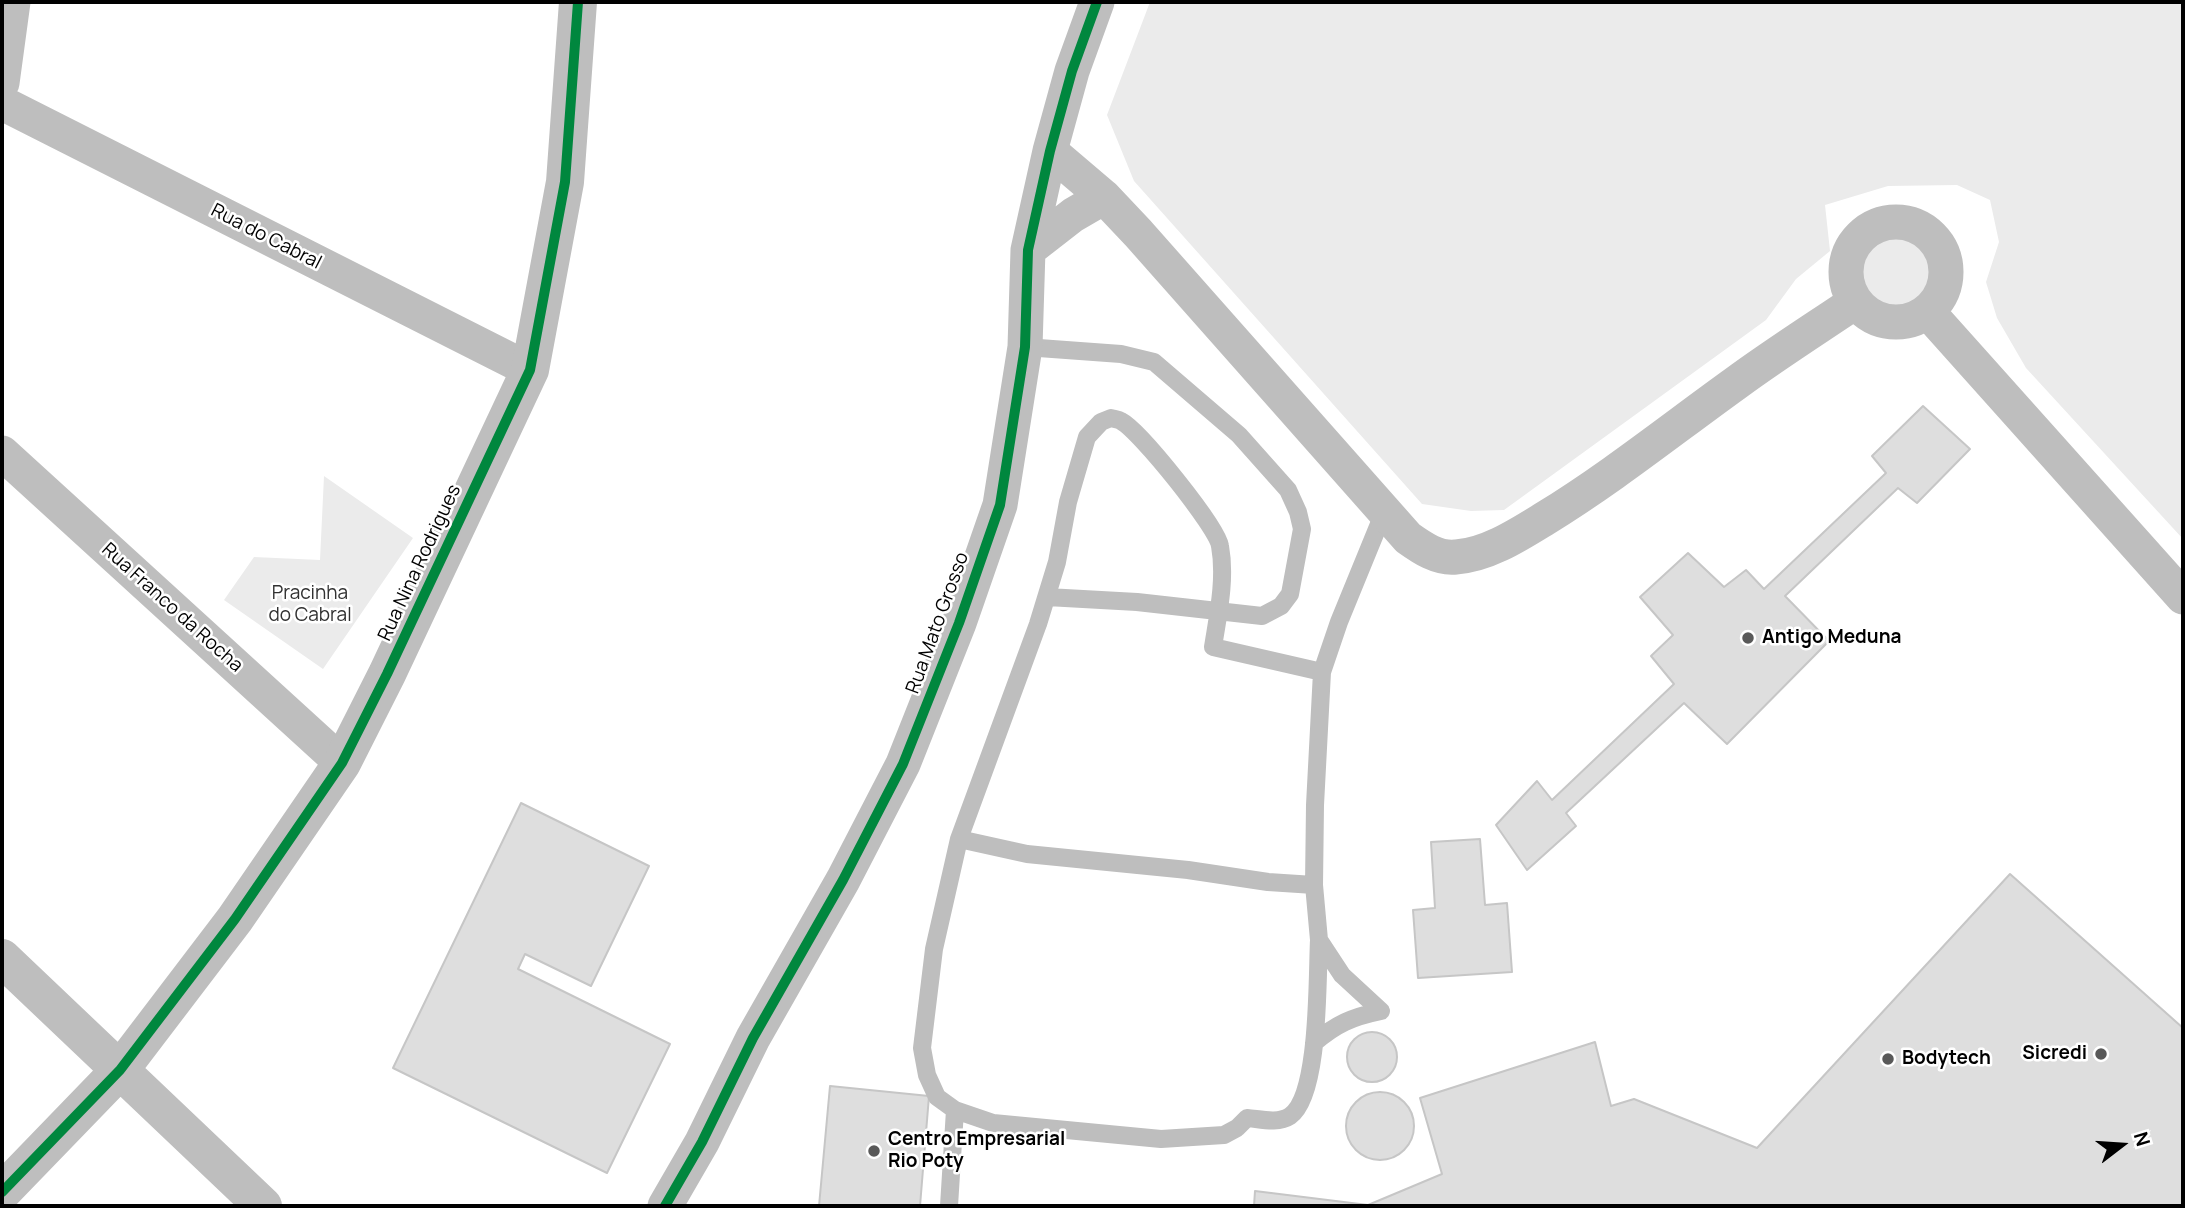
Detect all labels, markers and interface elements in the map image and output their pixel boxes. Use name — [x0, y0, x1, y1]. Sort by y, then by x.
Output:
street label: Rua do Cabral — [207, 199, 325, 275]
street label: Rua Nina Rodrigues — [374, 481, 466, 645]
street label: Rua Franco da Rocha — [97, 539, 247, 677]
street label: Rua Mato Grosso — [902, 549, 974, 697]
park label: Pracinha do Cabral — [268, 583, 352, 627]
place label: Antigo Meduna — [1762, 627, 1902, 649]
marker: Antigo Meduna — [1740, 630, 1756, 646]
place label: Sicredi — [2022, 1043, 2087, 1065]
marker: Sicredi — [2093, 1046, 2109, 1062]
place label: Bodytech — [1902, 1048, 1991, 1070]
marker: Bodytech — [1880, 1051, 1896, 1067]
north arrow — [2087, 1110, 2157, 1180]
place label: Centro Empresarial Rio Poty — [888, 1129, 1065, 1173]
text: N — [2128, 1129, 2157, 1149]
marker: Centro Empresarial Rio Poty — [866, 1143, 882, 1159]

